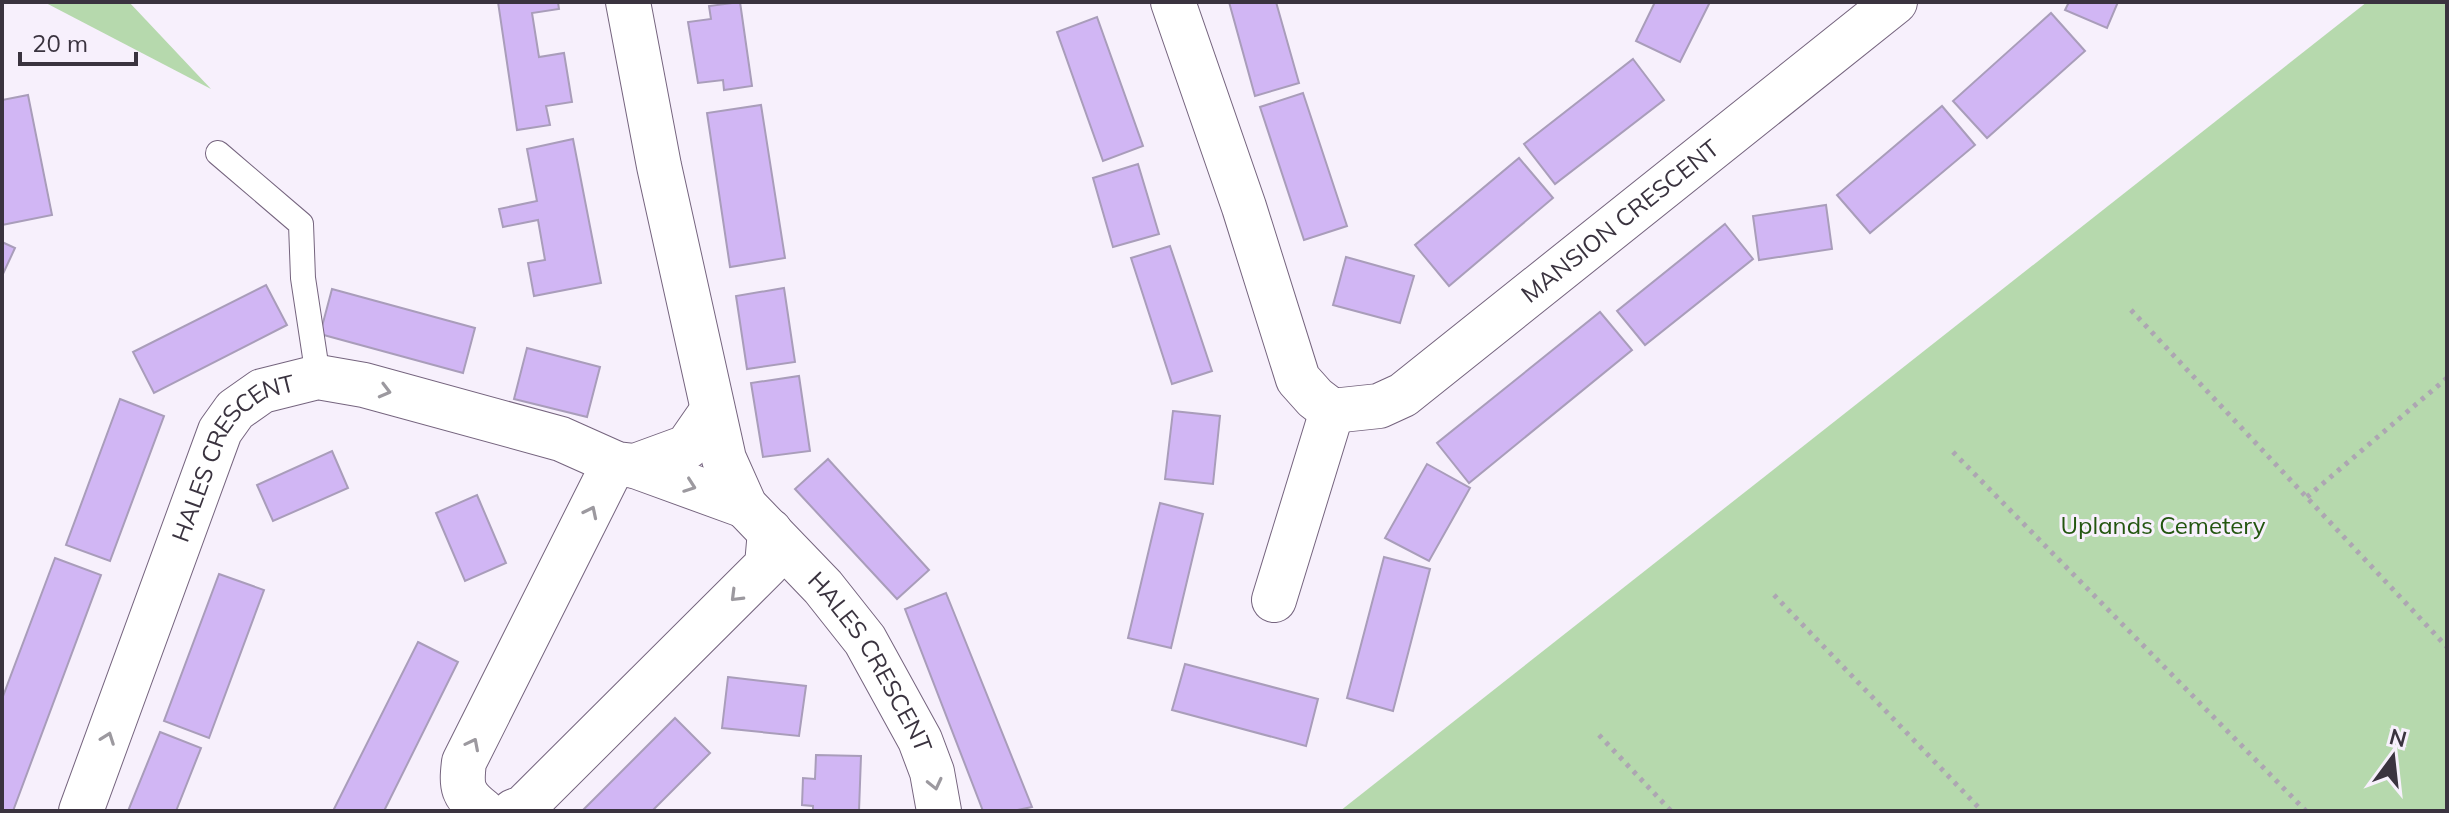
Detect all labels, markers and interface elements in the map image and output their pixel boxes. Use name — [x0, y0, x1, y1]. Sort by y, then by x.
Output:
scale bar — [20, 16, 136, 66]
text: 20 m — [32, 28, 88, 58]
street label: MANSION CRESCENT — [1515, 132, 1725, 309]
street label: HALES CRESCENT — [165, 367, 298, 546]
one-way arrow — [378, 382, 392, 399]
one-way arrow — [682, 476, 696, 493]
one-way arrow — [581, 505, 597, 520]
park label: Uplands Cemetery — [2061, 510, 2266, 540]
street label: HALES CRESCENT — [802, 565, 939, 756]
one-way arrow — [731, 587, 745, 601]
north arrow — [2353, 717, 2433, 797]
text: N — [2387, 722, 2410, 753]
one-way arrow — [98, 732, 115, 746]
one-way arrow — [464, 737, 479, 752]
one-way arrow — [926, 777, 943, 791]

